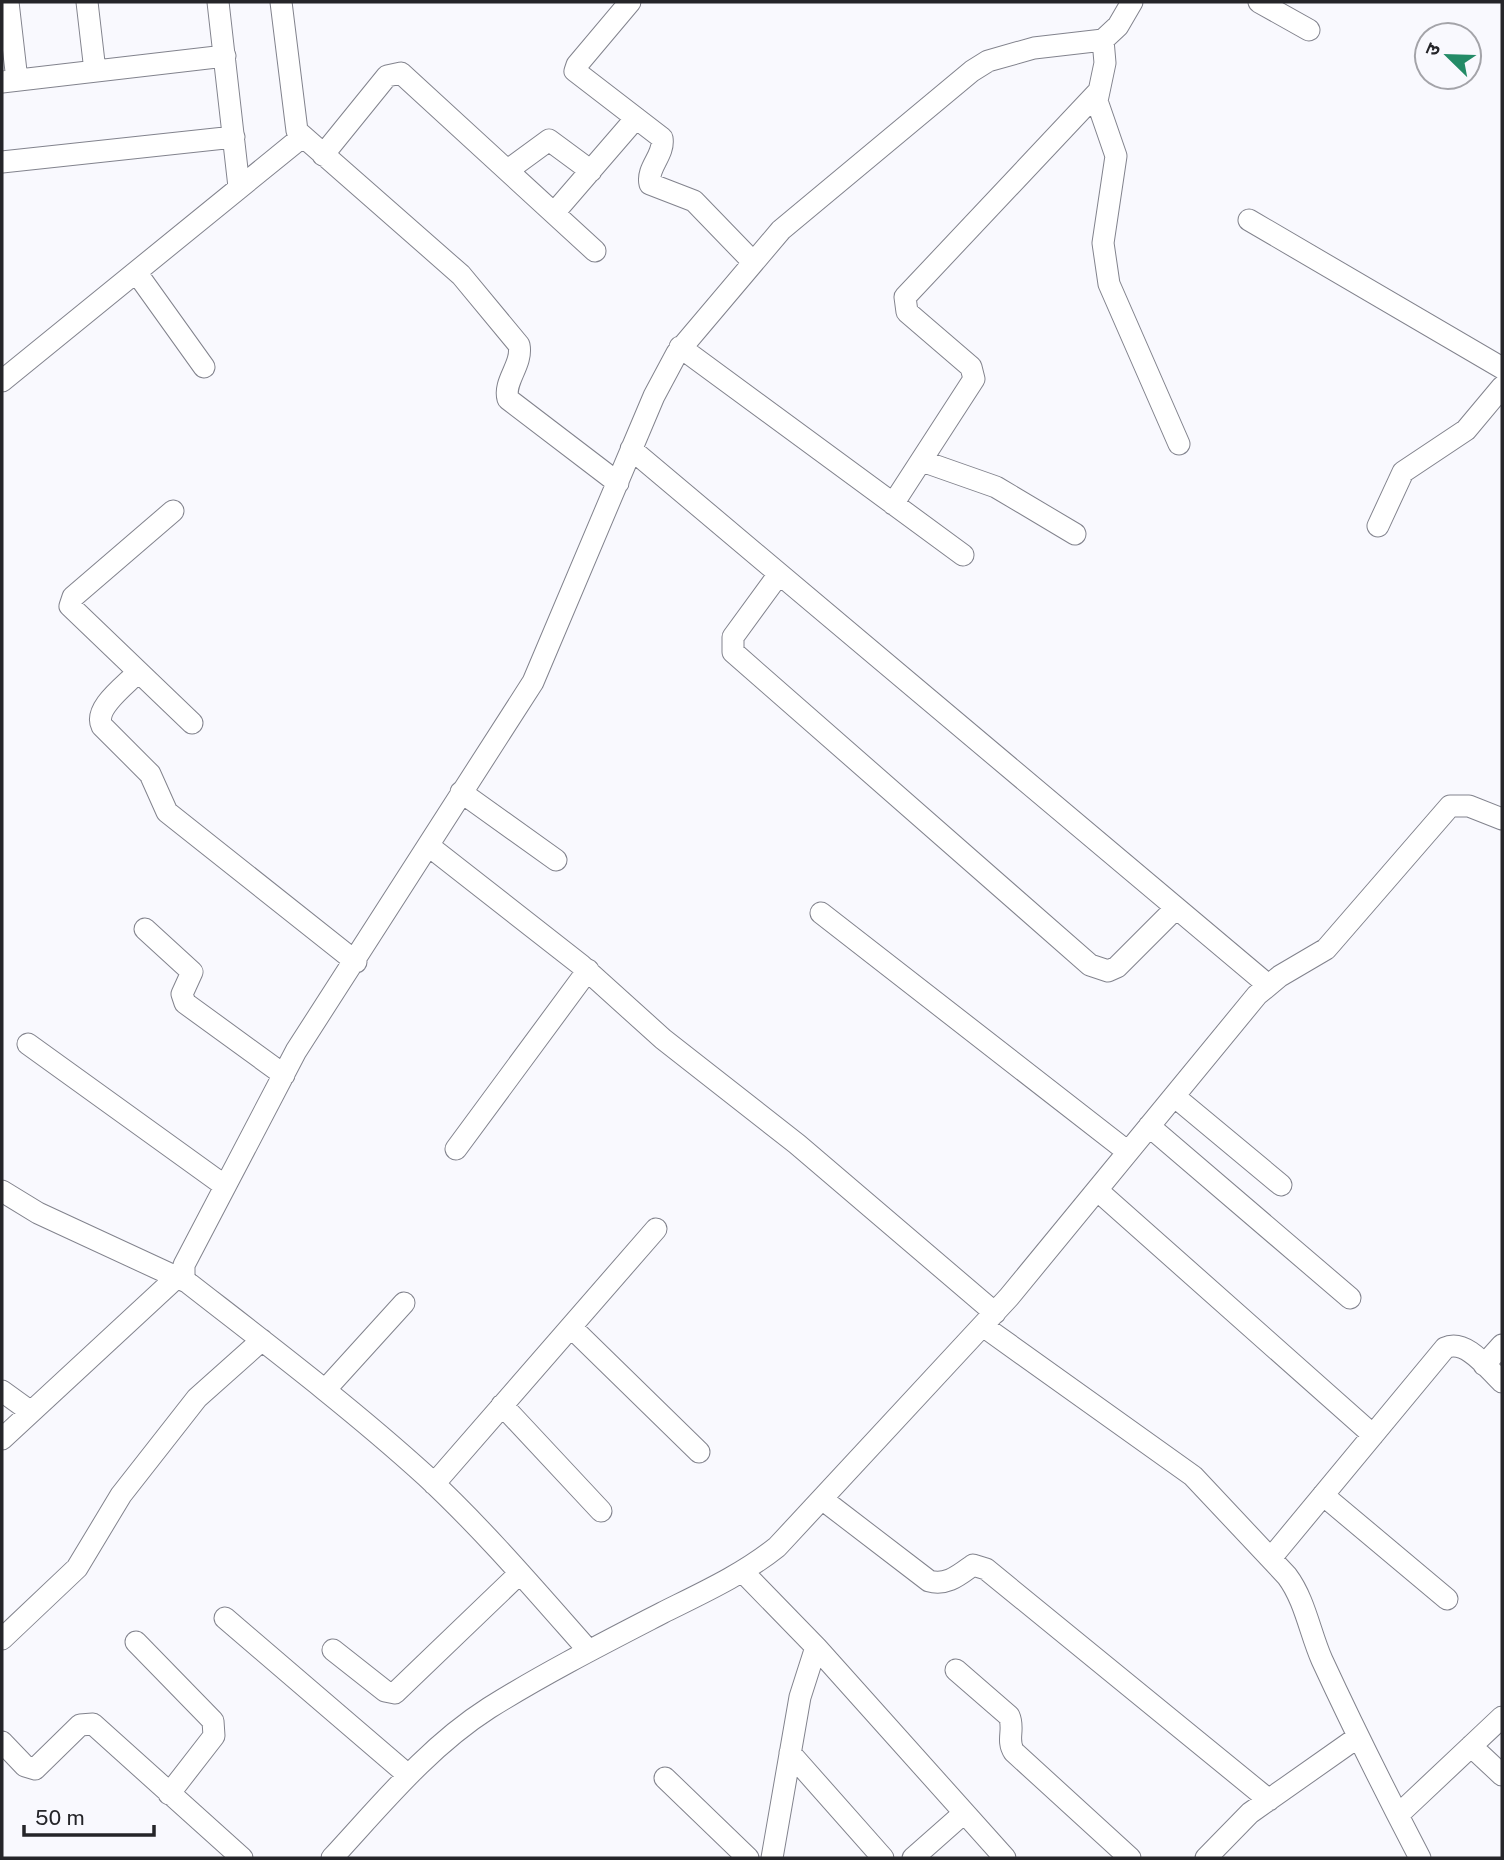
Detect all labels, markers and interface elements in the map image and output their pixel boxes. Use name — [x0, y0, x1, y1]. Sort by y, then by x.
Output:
north arrow — [1413, 21, 1483, 91]
text: उ — [1420, 39, 1445, 59]
scale bar — [24, 1794, 154, 1838]
text: 50 m — [35, 1805, 85, 1830]

